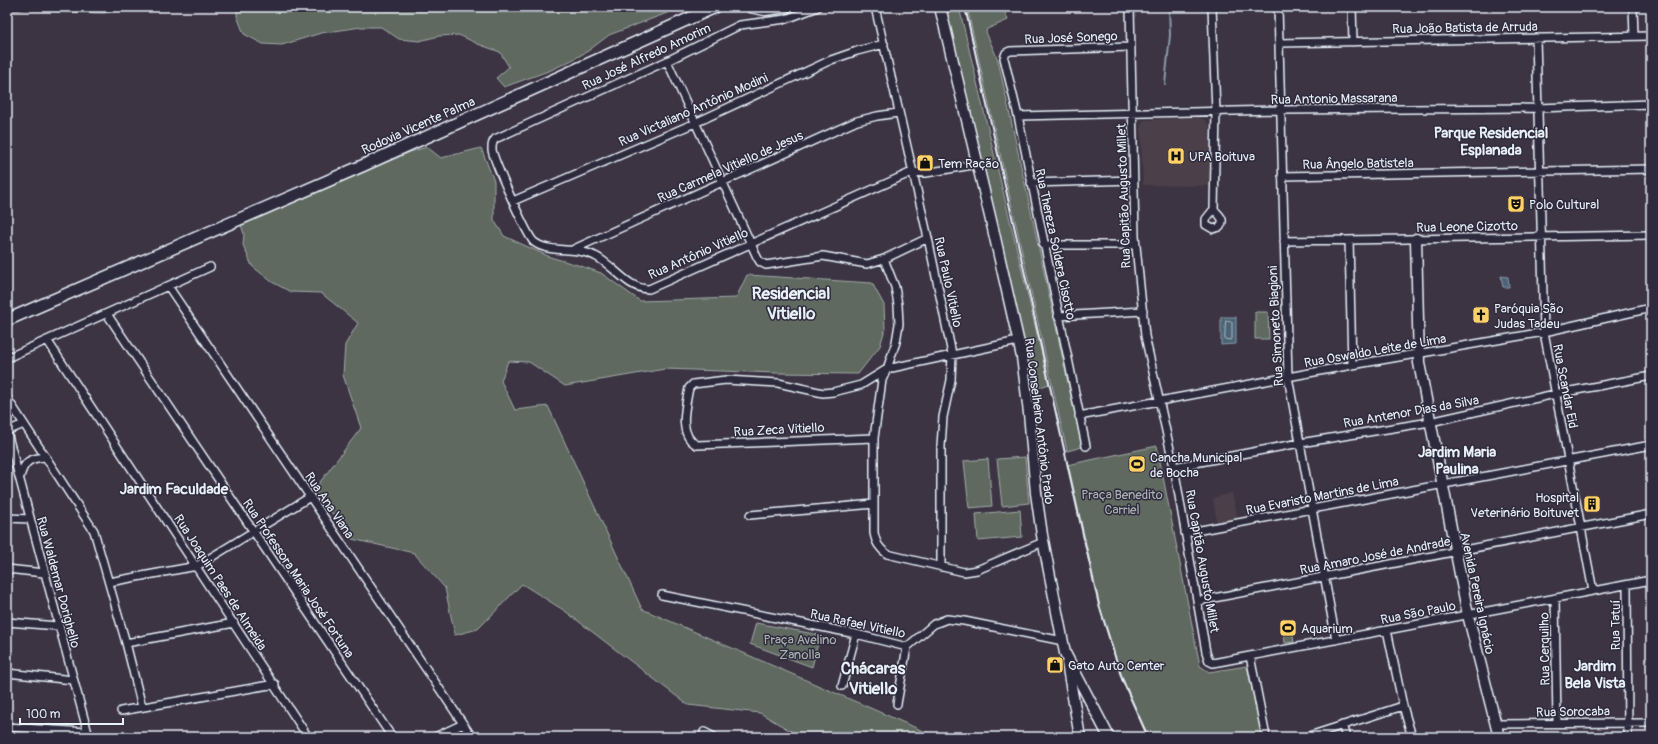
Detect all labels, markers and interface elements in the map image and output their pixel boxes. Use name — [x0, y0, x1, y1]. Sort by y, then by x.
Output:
street label: Rua João Batista de Arruda — [1392, 19, 1538, 37]
street label: Rua José Alfredo Amorim — [580, 20, 713, 94]
street label: Rua José Sonego — [1024, 28, 1118, 48]
street label: Rua Victaliano Antônio Modini — [616, 70, 770, 150]
street label: Rua Antonio Massarana — [1270, 90, 1398, 108]
street label: Rodovia Vicente Palma — [359, 94, 478, 158]
street label: Rua Capitão Augusto Millet — [1113, 122, 1135, 269]
district label: Parque Residencial Esplanada — [1434, 124, 1548, 160]
street label: Rua Carmela Vitiello de Jesus — [655, 127, 806, 206]
hospital icon: UPA Boituva — [1166, 146, 1186, 166]
place label: UPA Boituva — [1189, 149, 1255, 165]
shop icon: Tem Ração — [915, 153, 935, 173]
street label: Rua Ângelo Batistela — [1302, 155, 1414, 173]
place label: Tem Ração — [938, 156, 999, 172]
street label: Rua Thereza Soldera Cisotto — [1031, 167, 1079, 321]
theatre icon: Polo Cultural — [1506, 194, 1526, 214]
place label: Polo Cultural — [1529, 197, 1599, 213]
street label: Rua Leone Cizotto — [1416, 218, 1518, 236]
street label: Rua Antônio Vitiello — [646, 225, 751, 283]
street label: Rua Paulo Vitiello — [931, 236, 965, 329]
street label: Rua Simoneto Biagioni — [1265, 265, 1287, 387]
district label: Residencial Vitiello — [752, 283, 830, 324]
place label: Paróquia São Judas Tadeu — [1494, 301, 1564, 332]
church icon: Paróquia São Judas Tadeu — [1471, 305, 1491, 325]
street label: Rua Oswaldo Leite de Lima — [1303, 331, 1447, 371]
street label: Rua Conselheiro Antônio Prado — [1021, 337, 1057, 505]
street label: Rua Scandar Eid — [1549, 343, 1581, 430]
street label: Rua Antenor Dias da Silva — [1342, 392, 1480, 432]
street label: Rua Zeca Vitiello — [733, 420, 825, 440]
district label: Jardim Maria Paulina — [1418, 443, 1496, 479]
place label: Cancha Municipal de Bocha — [1150, 450, 1242, 481]
sports icon: Cancha Municipal de Bocha — [1127, 454, 1147, 474]
street label: Rua Ana Viana — [301, 469, 357, 542]
street label: Rua Evaristo Martins de Lima — [1244, 473, 1400, 519]
district label: Jardim Faculdade — [120, 480, 229, 499]
park label: Praça Benedito Carriel — [1081, 487, 1163, 518]
street label: Rua Capitão Augusto Millet — [1182, 488, 1223, 635]
place label: Hospital Veterinário Boituvet — [1470, 490, 1580, 521]
building icon: Hospital Veterinário Boituvet — [1582, 494, 1602, 514]
street label: Rua Professora Maria José Fortuna — [239, 496, 357, 661]
street label: Rua Joaquim Paes de Almeida — [170, 512, 270, 654]
street label: Rua Waldemar Dorighello — [33, 515, 83, 650]
street label: Avenida Pereira Ignácio — [1456, 531, 1498, 656]
street label: Rua Amaro José de Andrade — [1299, 533, 1452, 578]
street label: Rua São Paulo — [1379, 598, 1457, 628]
street label: Rua Tatuí — [1608, 599, 1624, 650]
street label: Rua Rafael Vitiello — [809, 606, 907, 642]
street label: Rua Cerquilho — [1536, 612, 1554, 686]
sports icon: Aquarium — [1278, 618, 1298, 638]
place label: Aquarium — [1301, 621, 1353, 637]
park label: Praça Avelino Zanolla — [764, 632, 837, 663]
shop icon: Gato Auto Center — [1045, 655, 1065, 675]
district label: Jardim Bela Vista — [1564, 657, 1626, 693]
district label: Chácaras Vitiello — [841, 658, 906, 699]
place label: Gato Auto Center — [1068, 658, 1165, 674]
scale bar — [20, 700, 123, 726]
street label: Rua Sorocaba — [1536, 703, 1610, 721]
text: 100 m — [26, 707, 61, 722]

